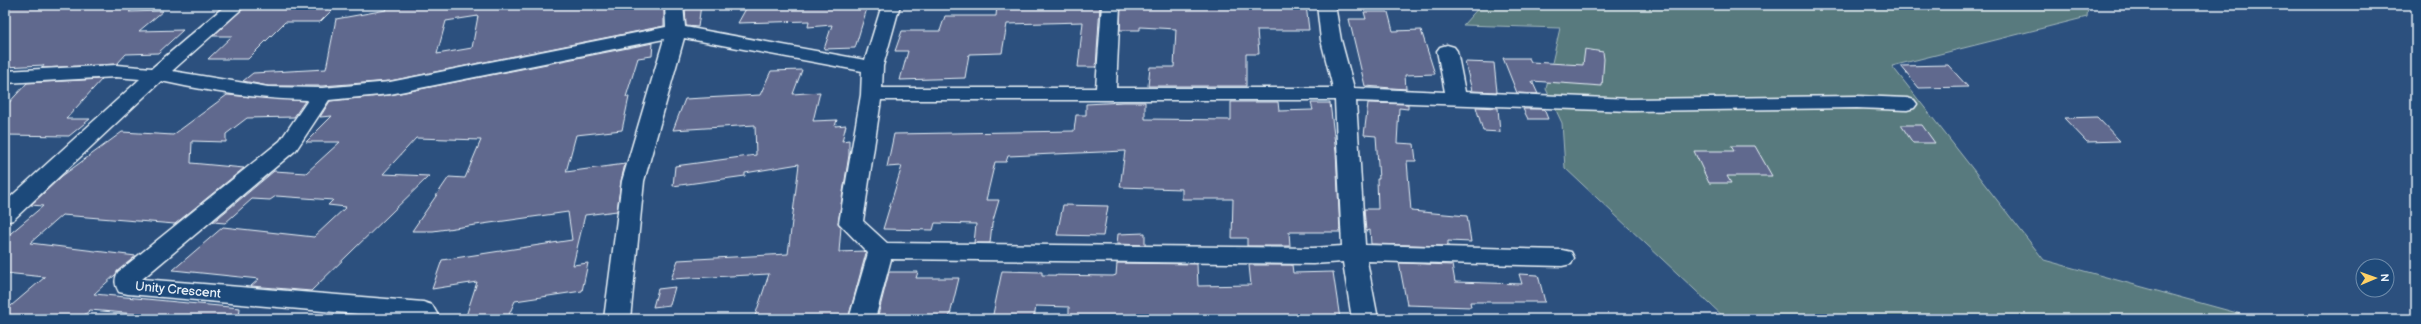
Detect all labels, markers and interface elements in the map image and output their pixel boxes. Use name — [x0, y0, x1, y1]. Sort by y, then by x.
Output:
north arrow — [2355, 258, 2395, 298]
text: N — [2378, 273, 2391, 282]
street label: Unity Crescent — [134, 278, 222, 302]

